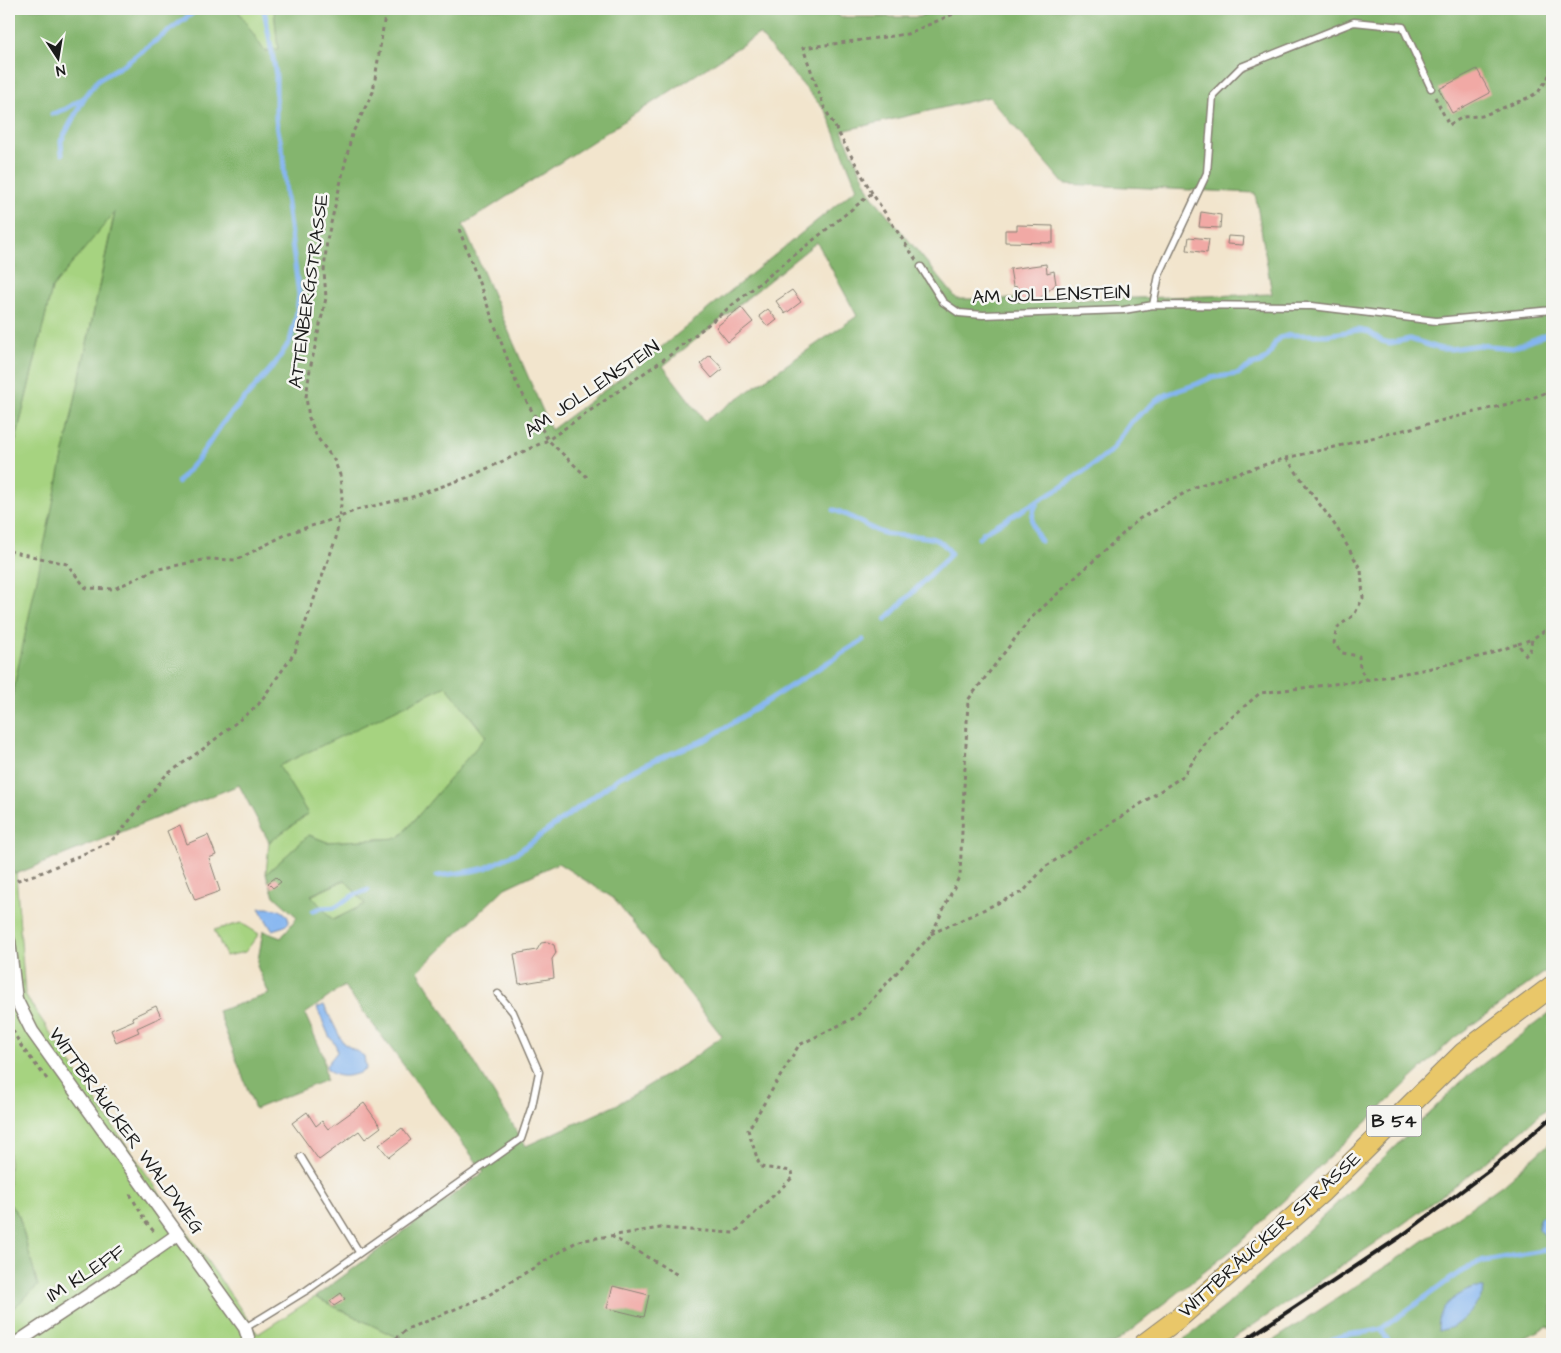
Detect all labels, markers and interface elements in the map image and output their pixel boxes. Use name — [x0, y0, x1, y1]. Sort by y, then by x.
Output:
north arrow — [32, 32, 82, 82]
text: N — [54, 59, 67, 80]
street label: ATTENBERGSTRASSE — [282, 192, 336, 390]
street label: AM JOLLENSTEIN — [972, 279, 1130, 311]
street label: AM JOLLENSTEIN — [519, 334, 665, 444]
street label: WITTBRÄUCKER WALDWEG — [42, 1022, 210, 1240]
road number: B 54 — [1366, 1106, 1422, 1136]
street label: WITTBRÄUCKER STRASSE — [1173, 1146, 1367, 1324]
street label: IM KLEFF — [42, 1239, 130, 1309]

